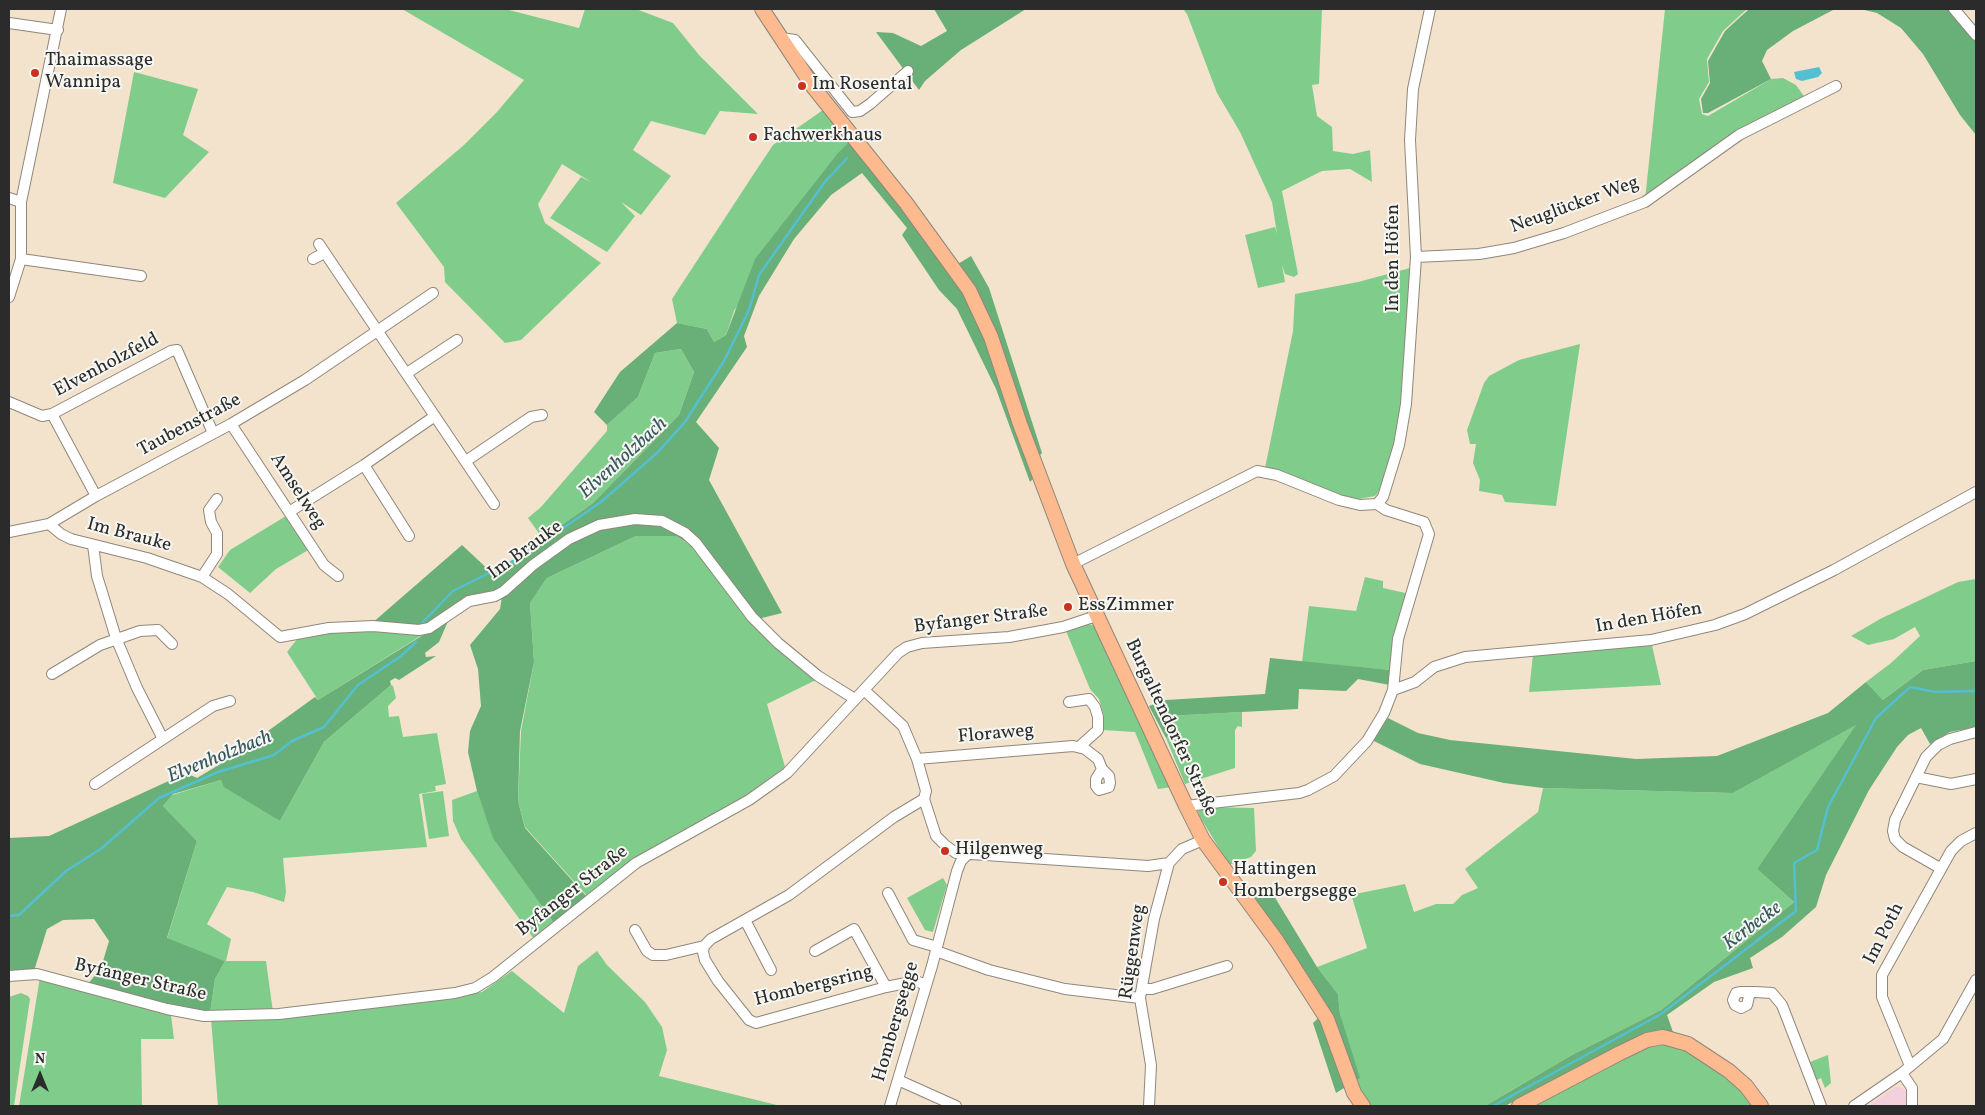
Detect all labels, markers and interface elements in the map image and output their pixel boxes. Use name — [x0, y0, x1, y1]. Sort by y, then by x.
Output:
place label: Thaimassage Wannipa — [45, 51, 153, 95]
marker: Thaimassage Wannipa — [29, 67, 41, 79]
place label: Im Rosental — [812, 75, 912, 97]
marker: Im Rosental — [796, 80, 808, 92]
place label: Fachwerkhaus — [763, 126, 882, 148]
marker: Fachwerkhaus — [747, 131, 759, 143]
street label: Neuglücker Weg — [1508, 172, 1642, 240]
street label: In den Höfen — [1384, 204, 1406, 312]
street label: Elvenholzfeld — [51, 329, 163, 403]
street label: Taubenstraße — [135, 389, 245, 463]
water label: Elvenholzbach — [575, 413, 673, 505]
street label: Amselweg — [264, 450, 330, 534]
street label: Im Brauke — [84, 514, 174, 558]
street label: Im Brauke — [484, 516, 568, 586]
place label: EssZimmer — [1078, 596, 1174, 618]
street label: In den Höfen — [1594, 598, 1704, 640]
street label: Byfanger Straße — [913, 600, 1049, 640]
marker: EssZimmer — [1062, 601, 1074, 613]
street label: Burgaltendorfer Straße — [1119, 636, 1221, 820]
street label: Floraweg — [957, 720, 1035, 750]
water label: Elvenholzbach — [164, 726, 276, 790]
place label: Hilgenweg — [955, 840, 1043, 862]
street label: Byfanger Straße — [513, 842, 633, 942]
marker: Hilgenweg — [939, 845, 951, 857]
place label: Hattingen Hombergsegge — [1233, 860, 1357, 904]
marker: Hattingen Hombergsegge — [1217, 876, 1229, 888]
water label: Kerbecke — [1719, 897, 1787, 957]
street label: Im Poth — [1860, 899, 1910, 969]
street label: Rüggenweg — [1116, 903, 1152, 1001]
street label: Byfanger Straße — [72, 955, 208, 1007]
street label: Hombergsegge — [869, 959, 925, 1085]
street label: Hombergsring — [752, 961, 876, 1013]
north arrow — [15, 1050, 65, 1100]
text: N — [35, 1050, 45, 1069]

